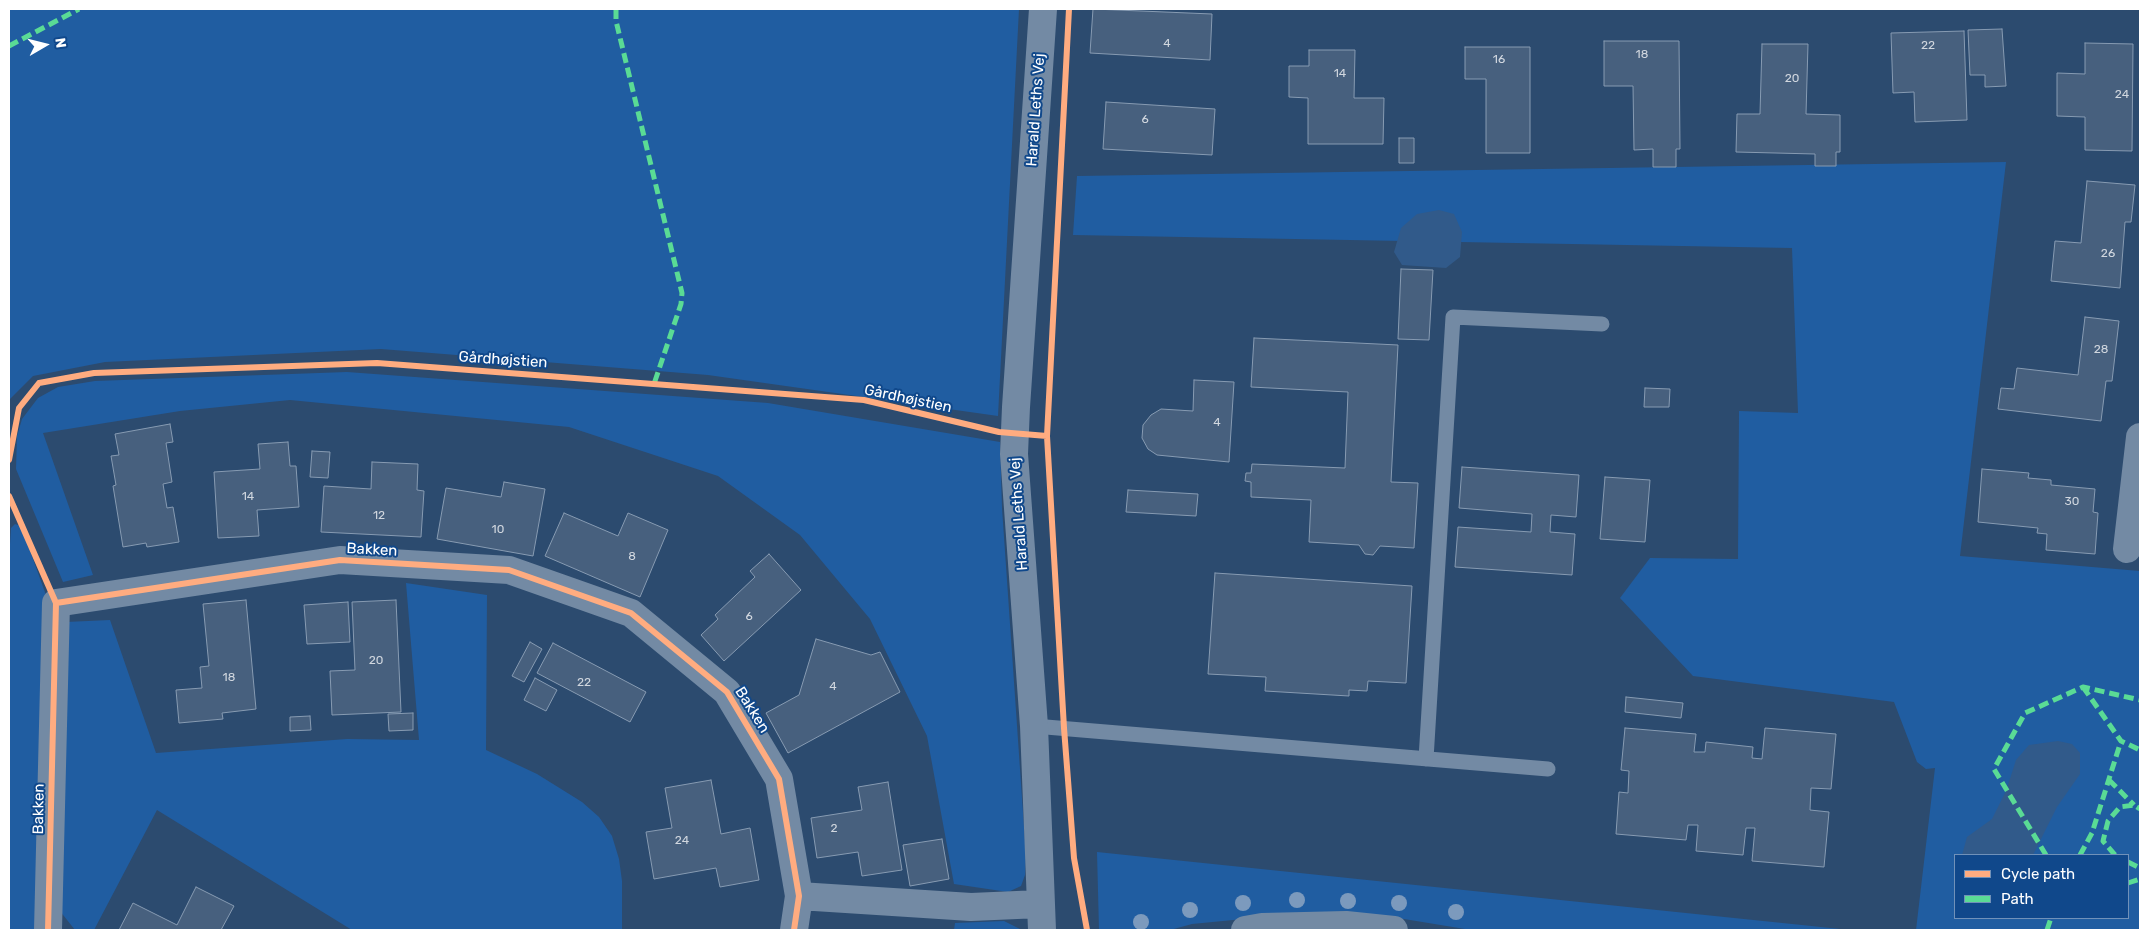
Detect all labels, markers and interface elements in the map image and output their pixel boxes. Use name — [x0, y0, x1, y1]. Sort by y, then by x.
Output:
north arrow — [20, 20, 70, 70]
text: N — [51, 37, 69, 49]
house number: 4 — [1163, 37, 1171, 51]
house number: 22 — [1921, 39, 1935, 53]
house number: 18 — [1636, 48, 1648, 62]
street label: Harald Leths Vej — [1023, 53, 1049, 167]
house number: 16 — [1493, 53, 1505, 67]
house number: 14 — [1334, 67, 1346, 81]
house number: 20 — [1785, 72, 1799, 86]
house number: 24 — [2115, 88, 2129, 102]
house number: 6 — [1141, 113, 1149, 127]
house number: 26 — [2101, 247, 2115, 261]
house number: 28 — [2094, 343, 2108, 357]
street label: Gårdhøjstien — [458, 348, 548, 372]
street label: Gårdhøjstien — [863, 381, 953, 417]
house number: 4 — [1213, 416, 1221, 430]
street label: Harald Leths Vej — [1006, 457, 1032, 571]
house number: 14 — [242, 490, 254, 504]
house number: 30 — [2065, 495, 2079, 509]
house number: 12 — [373, 509, 385, 523]
house number: 10 — [492, 523, 504, 537]
street label: Bakken — [346, 540, 398, 560]
house number: 8 — [628, 550, 636, 564]
house number: 6 — [745, 610, 753, 624]
house number: 20 — [369, 654, 383, 668]
house number: 18 — [223, 671, 235, 685]
house number: 22 — [577, 676, 591, 690]
house number: 4 — [829, 680, 837, 694]
street label: Bakken — [731, 684, 773, 736]
street label: Bakken — [30, 783, 48, 835]
house number: 2 — [830, 822, 838, 836]
house number: 24 — [675, 834, 689, 848]
legend — [1954, 854, 2129, 919]
text: Cycle path — [2001, 865, 2075, 883]
text: Path — [2001, 890, 2034, 908]

